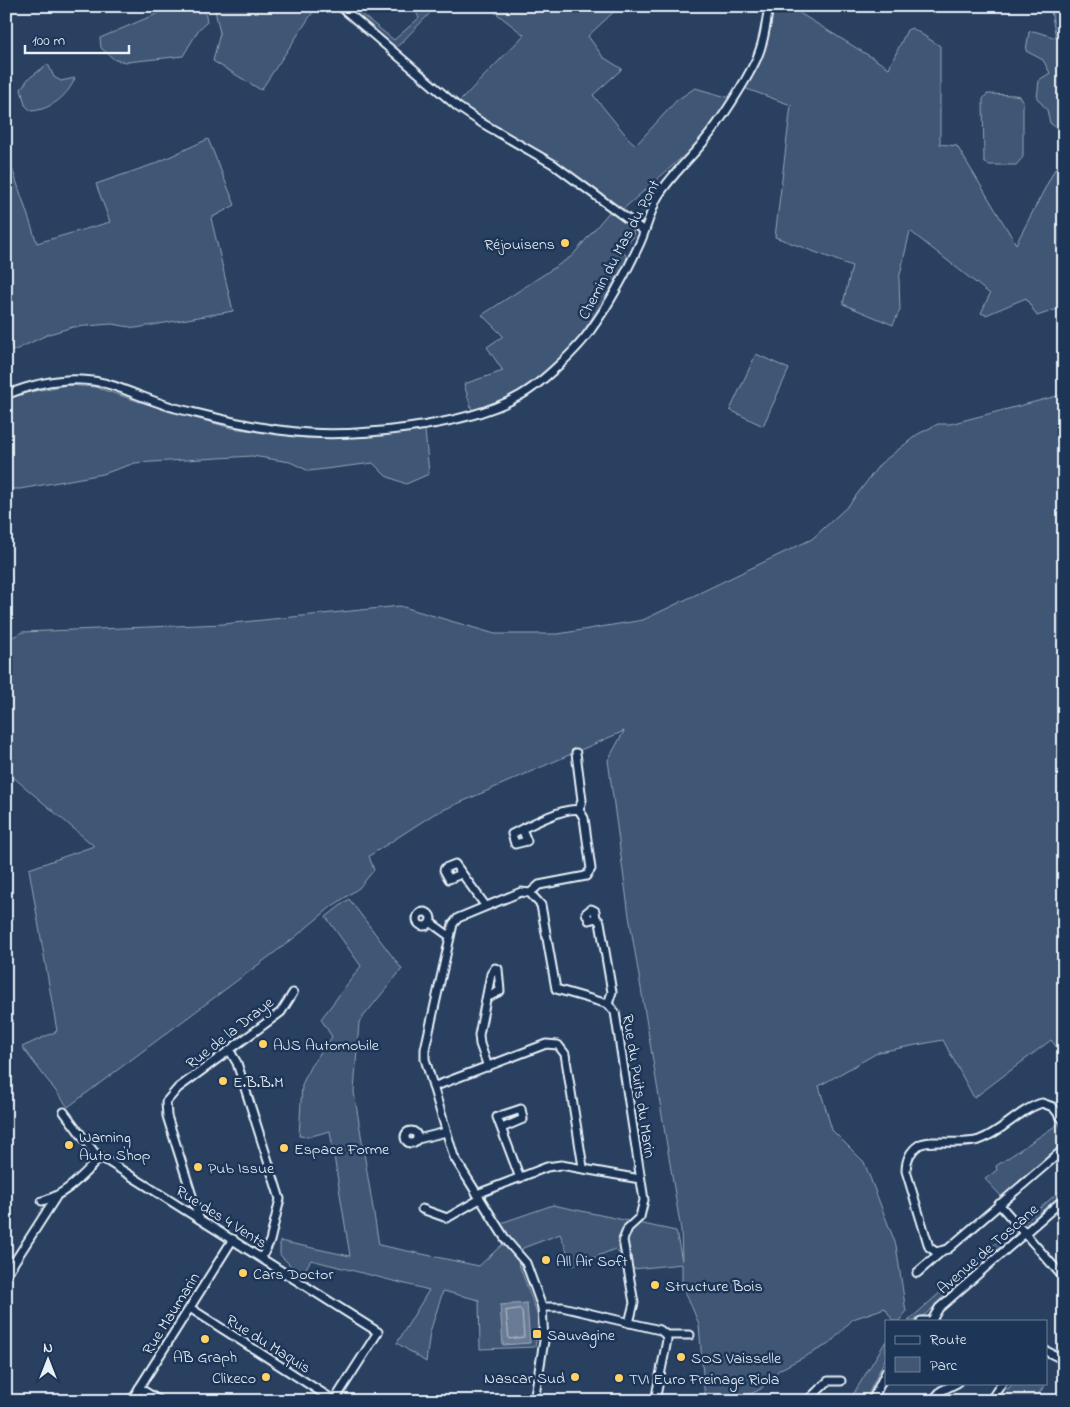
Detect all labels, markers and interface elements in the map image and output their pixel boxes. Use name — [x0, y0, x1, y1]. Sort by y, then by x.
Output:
scale bar — [25, 22, 129, 54]
text: 100 m — [32, 30, 65, 52]
street label: Chemin du Mas du Pont — [573, 175, 667, 324]
place label: Réjouisens — [484, 233, 555, 257]
marker: Réjouisens — [559, 237, 571, 249]
street label: Rue de la Draye — [181, 991, 280, 1076]
street label: Rue du Puits du Marin — [615, 1013, 661, 1160]
place label: AJS Automobile — [273, 1034, 380, 1058]
marker: AJS Automobile — [257, 1038, 269, 1050]
place label: E.B.B.M — [233, 1071, 284, 1095]
marker: E.B.B.M — [217, 1075, 229, 1087]
place label: Warning Auto Shop — [79, 1126, 151, 1168]
place label: Espace Forme — [294, 1138, 390, 1162]
marker: Warning Auto Shop — [63, 1139, 75, 1151]
marker: Espace Forme — [278, 1142, 290, 1154]
place label: Pub Issue — [208, 1157, 275, 1181]
marker: Pub Issue — [192, 1161, 204, 1173]
street label: Rue des 4 Vents — [170, 1180, 271, 1255]
street label: Avenue de Toscane — [932, 1198, 1045, 1300]
place label: All Air Soft — [556, 1250, 628, 1274]
marker: All Air Soft — [540, 1254, 552, 1266]
place label: Cars Doctor — [253, 1263, 333, 1287]
marker: Cars Doctor — [237, 1267, 249, 1279]
street label: Rue Maumarin — [137, 1268, 207, 1360]
place label: Structure Bois — [665, 1275, 763, 1299]
marker: Structure Bois — [649, 1279, 661, 1291]
street label: Rue du Maquis — [221, 1309, 315, 1380]
legend — [885, 1320, 1048, 1384]
place label: Sauvagine — [547, 1324, 616, 1348]
marker: Sauvagine — [531, 1328, 543, 1340]
text: Route — [930, 1329, 967, 1351]
marker: AB Graph — [199, 1333, 211, 1345]
north arrow — [22, 1334, 72, 1384]
text: N — [43, 1338, 53, 1359]
place label: AB Graph — [173, 1346, 237, 1370]
place label: SOS Vaisselle — [691, 1347, 782, 1371]
marker: SOS Vaisselle — [675, 1351, 687, 1363]
text: Parc — [930, 1355, 958, 1377]
place label: Clikeco — [212, 1367, 256, 1391]
place label: Nascar Sud — [484, 1367, 565, 1391]
place label: TVI Euro Freinage Riola — [629, 1368, 779, 1392]
marker: Clikeco — [260, 1371, 272, 1383]
marker: Nascar Sud — [569, 1371, 581, 1383]
marker: TVI Euro Freinage Riola — [613, 1372, 625, 1384]

